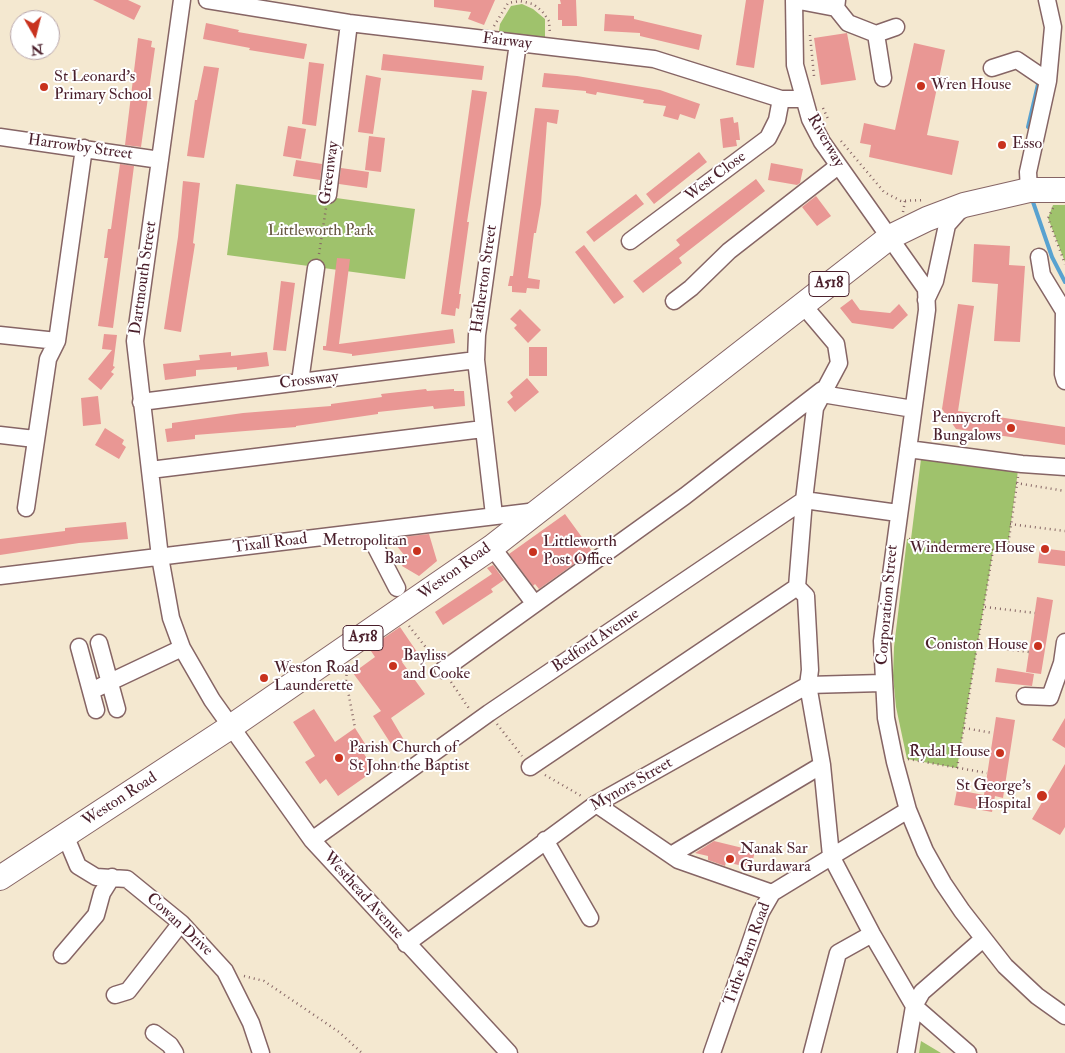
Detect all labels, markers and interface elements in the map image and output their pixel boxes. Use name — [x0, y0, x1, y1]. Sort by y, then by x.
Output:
north arrow — [10, 10, 60, 60]
street label: Fairway — [481, 29, 533, 55]
text: N — [30, 40, 44, 59]
place label: St Leonard's Primary School — [54, 68, 152, 106]
place label: Wren House — [931, 76, 1011, 96]
marker: Wren House — [915, 80, 927, 92]
marker: St Leonard's Primary School — [38, 81, 50, 93]
street label: Riverway — [802, 111, 848, 171]
street label: Harrowby Street — [26, 131, 134, 165]
place label: Esso — [1012, 135, 1042, 155]
marker: Esso — [996, 139, 1008, 151]
street label: Greenway — [316, 140, 344, 206]
street label: West Close — [682, 148, 750, 206]
street label: Dartmouth Street — [127, 220, 161, 336]
park label: Littleworth Park — [268, 222, 374, 242]
street label: Hatherton Street — [468, 224, 502, 334]
road number: A518 — [809, 272, 849, 296]
street label: Crossway — [278, 368, 340, 394]
place label: Pennycroft Bungalows — [932, 409, 1001, 447]
marker: Pennycroft Bungalows — [1005, 422, 1017, 434]
street label: Tixall Road — [232, 530, 308, 558]
place label: Metropolitan Bar — [322, 532, 407, 570]
place label: Littleworth Post Office — [543, 533, 617, 571]
street label: Weston Road — [415, 539, 495, 605]
place label: Windermere House — [910, 539, 1035, 559]
marker: Windermere House — [1039, 543, 1051, 555]
street label: Corporation Street — [873, 544, 903, 666]
marker: Metropolitan Bar — [411, 545, 423, 557]
marker: Littleworth Post Office — [527, 546, 539, 558]
street label: Bedford Avenue — [549, 605, 643, 677]
road number: A518 — [343, 626, 383, 650]
place label: Coniston House — [925, 636, 1028, 656]
marker: Coniston House — [1032, 640, 1044, 652]
place label: Bayliss and Cooke — [403, 647, 470, 685]
place label: Weston Road Launderette — [274, 659, 359, 697]
marker: Bayliss and Cooke — [387, 660, 399, 672]
marker: Weston Road Launderette — [258, 672, 270, 684]
place label: Parish Church of St John the Baptist — [349, 739, 469, 777]
place label: Rydal House — [909, 743, 990, 763]
marker: Rydal House — [994, 747, 1006, 759]
marker: Parish Church of St John the Baptist — [333, 752, 345, 764]
street label: Mynors Street — [588, 754, 676, 816]
street label: Weston Road — [79, 769, 161, 831]
place label: St George's Hospital — [956, 777, 1031, 815]
marker: St George's Hospital — [1035, 789, 1049, 803]
place label: Nanak Sar Gurdawara — [740, 840, 811, 878]
street label: Westhead Avenue — [319, 848, 407, 944]
marker: Nanak Sar Gurdawara — [724, 853, 736, 865]
street label: Cowan Drive — [142, 889, 216, 961]
street label: Tithe Barn Road — [721, 900, 775, 1008]

